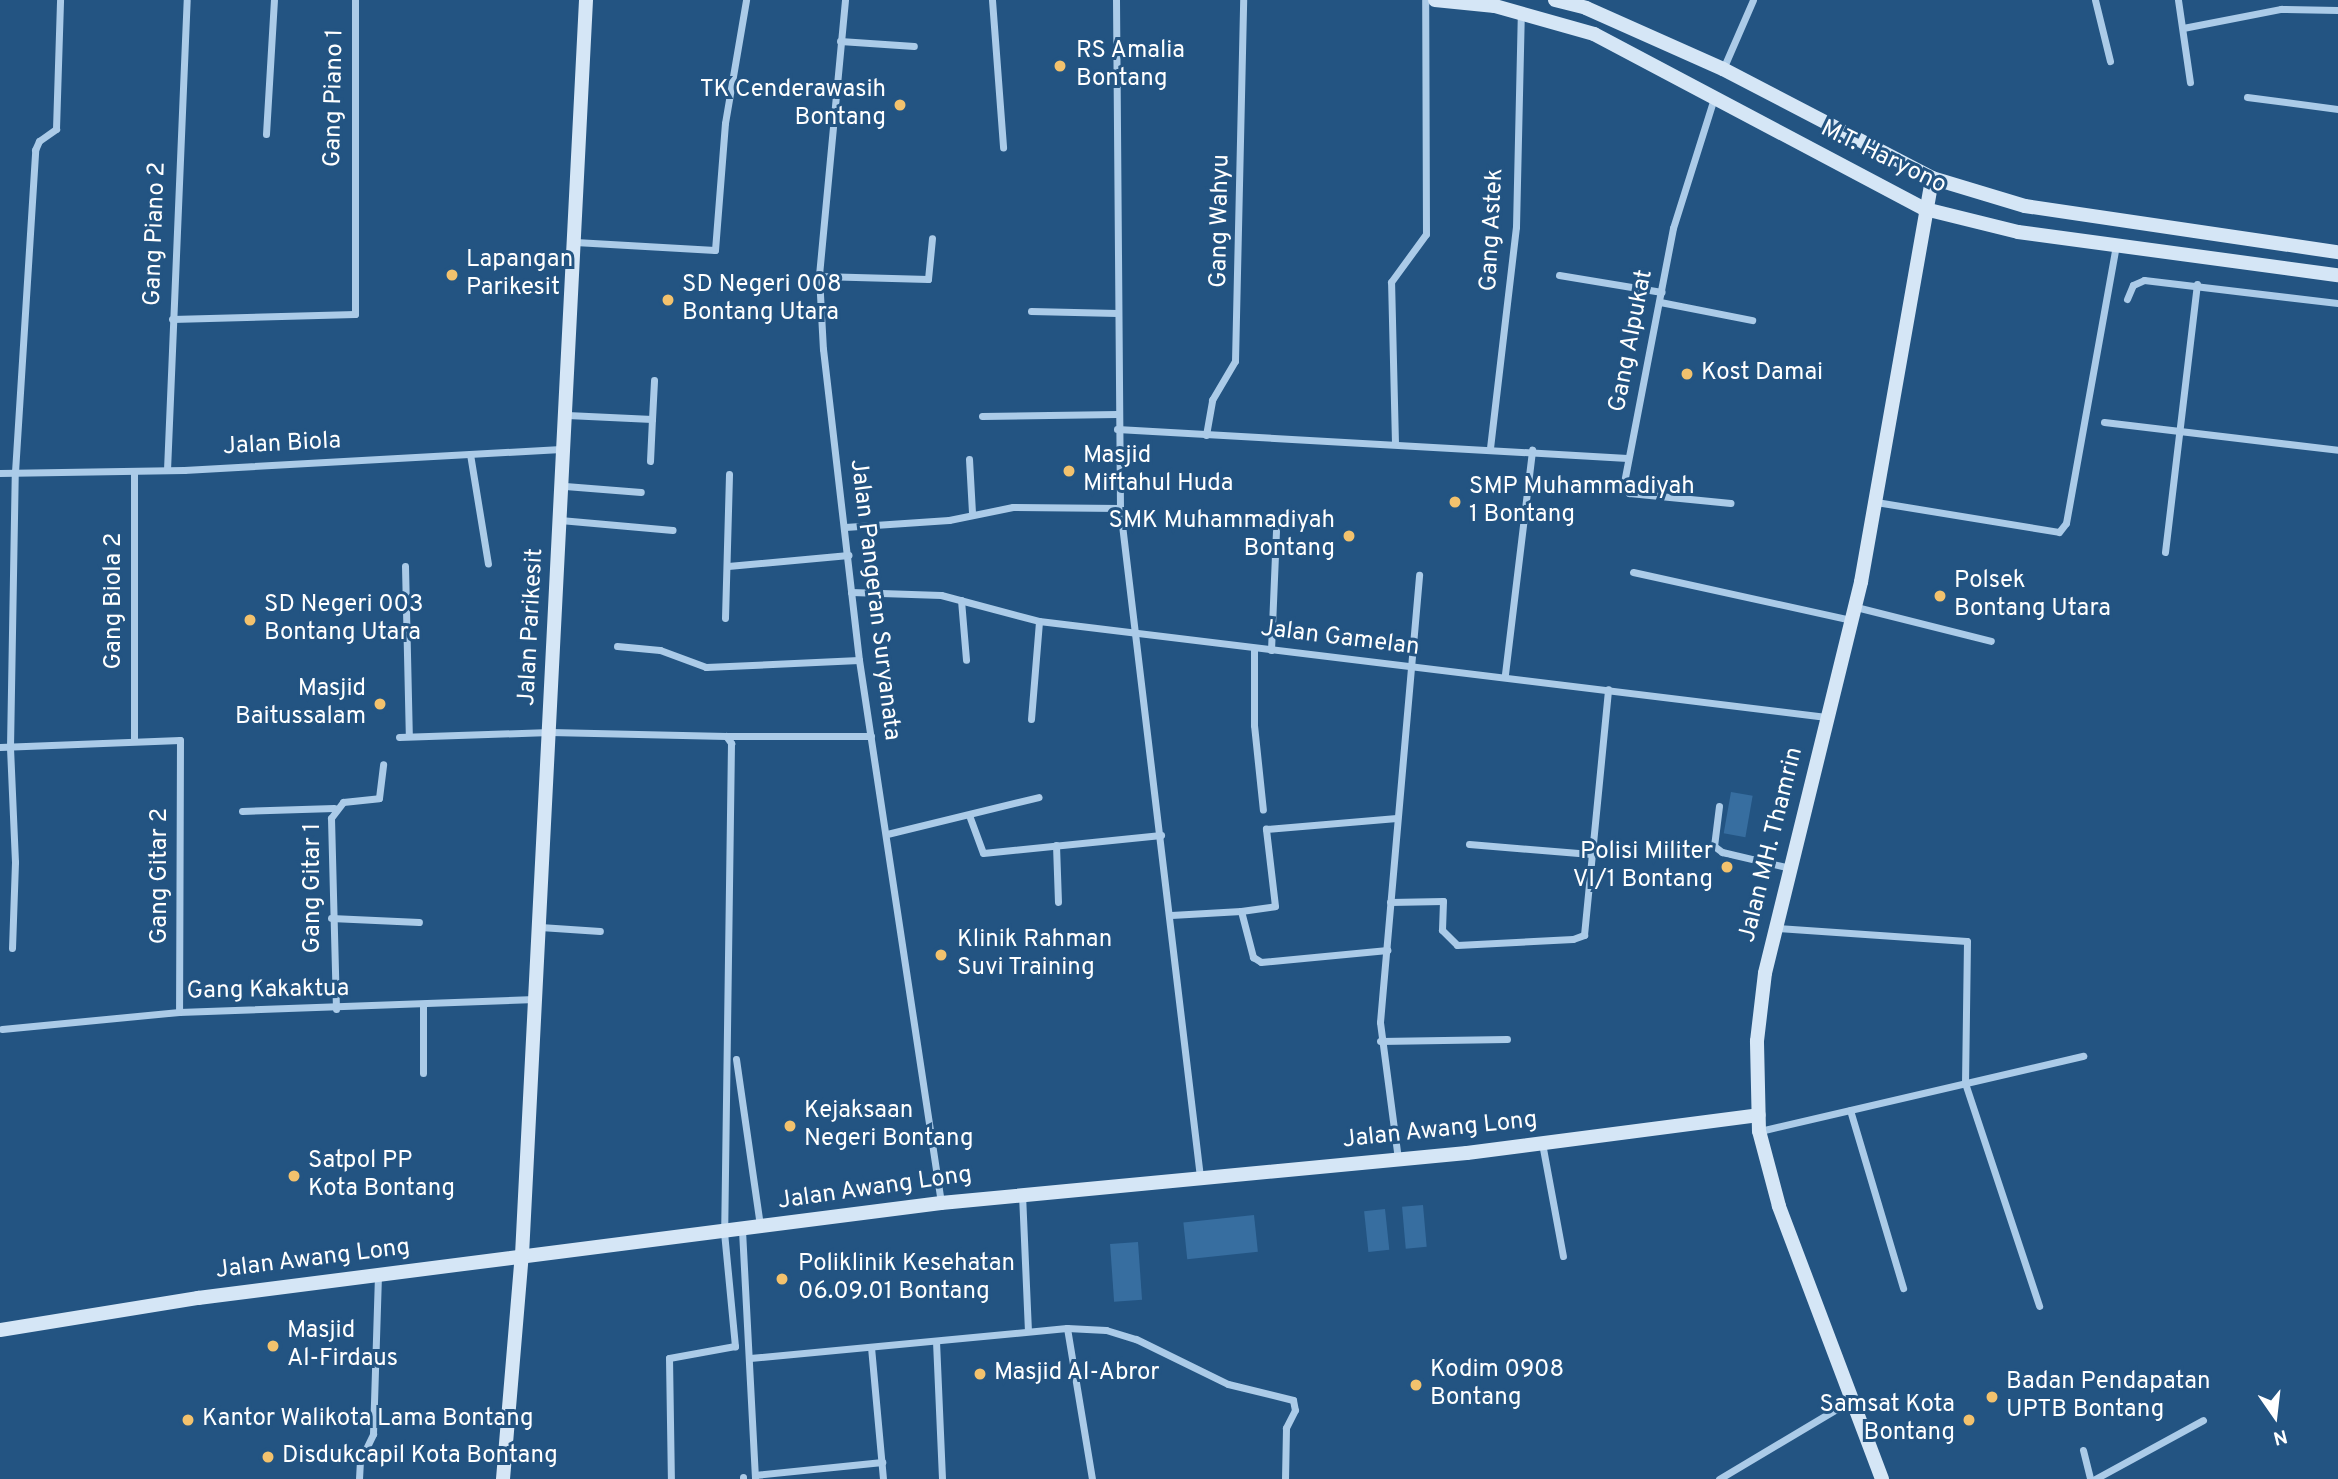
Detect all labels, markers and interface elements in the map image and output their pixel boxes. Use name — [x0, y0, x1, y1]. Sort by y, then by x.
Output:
street label: Gang Piano 1 — [319, 29, 351, 167]
place label: RS Amalia Bontang — [1076, 38, 1186, 94]
marker: RS Amalia Bontang — [1050, 56, 1070, 76]
place label: TK Cenderawasih Bontang — [700, 77, 886, 133]
marker: TK Cenderawasih Bontang — [892, 97, 908, 113]
street label: M.T. Haryono — [1815, 115, 1951, 201]
street label: Gang Wahyu — [1205, 154, 1237, 288]
street label: Gang Piano 2 — [139, 161, 173, 307]
street label: Gang Astek — [1475, 167, 1511, 293]
place label: Lapangan Parikesit — [466, 247, 573, 303]
marker: Lapangan Parikesit — [444, 267, 460, 283]
street label: Gang Alpukat — [1604, 267, 1660, 415]
place label: SD Negeri 008 Bontang Utara — [682, 272, 842, 328]
marker: SD Negeri 008 Bontang Utara — [660, 292, 676, 308]
place label: Kost Damai — [1701, 360, 1823, 388]
marker: Kost Damai — [1679, 366, 1695, 382]
street label: Jalan Biola — [222, 428, 342, 462]
place label: Masjid Miftahul Huda — [1083, 443, 1233, 499]
street label: Jalan Pangeran Suryanata — [842, 458, 906, 742]
marker: Masjid Miftahul Huda — [1061, 463, 1077, 479]
place label: SMP Muhammadiyah 1 Bontang — [1469, 474, 1695, 530]
marker: SMP Muhammadiyah 1 Bontang — [1447, 494, 1463, 510]
place label: SMK Muhammadiyah Bontang — [1109, 508, 1335, 564]
marker: SMK Muhammadiyah Bontang — [1341, 528, 1357, 544]
street label: Gang Biola 2 — [101, 533, 129, 669]
street label: Jalan Parikesit — [513, 547, 551, 707]
place label: Polsek Bontang Utara — [1954, 568, 2111, 624]
marker: Polsek Bontang Utara — [1932, 588, 1948, 604]
place label: SD Negeri 003 Bontang Utara — [264, 592, 423, 648]
marker: SD Negeri 003 Bontang Utara — [242, 612, 258, 628]
street label: Jalan Gamelan — [1259, 615, 1421, 663]
place label: Masjid Baitussalam — [235, 676, 366, 732]
marker: Masjid Baitussalam — [372, 696, 388, 712]
street label: Jalan MH. Thamrin — [1734, 744, 1810, 946]
street label: Gang Gitar 2 — [147, 808, 175, 944]
street label: Gang Gitar 1 — [300, 823, 328, 953]
place label: Polisi Militer VI/1 Bontang — [1573, 839, 1713, 895]
marker: Polisi Militer VI/1 Bontang — [1719, 859, 1735, 875]
place label: Klinik Rahman Suvi Training — [957, 927, 1112, 983]
marker: Klinik Rahman Suvi Training — [931, 945, 951, 965]
street label: Gang Kakaktua — [186, 975, 350, 1007]
place label: Kejaksaan Negeri Bontang — [804, 1098, 973, 1154]
street label: Jalan Awang Long — [1341, 1106, 1539, 1156]
marker: Kejaksaan Negeri Bontang — [782, 1118, 798, 1134]
place label: Satpol PP Kota Bontang — [308, 1148, 455, 1204]
street label: Jalan Awang Long — [776, 1161, 974, 1217]
marker: Satpol PP Kota Bontang — [286, 1168, 302, 1184]
street label: Jalan Awang Long — [214, 1234, 412, 1286]
place label: Poliklinik Kesehatan 06.09.01 Bontang — [798, 1251, 1015, 1307]
marker: Poliklinik Kesehatan 06.09.01 Bontang — [772, 1269, 792, 1289]
place label: Masjid Al-Firdaus — [287, 1318, 398, 1374]
marker: Masjid Al-Firdaus — [265, 1338, 281, 1354]
place label: Kodim 0908 Bontang — [1430, 1357, 1564, 1413]
place label: Masjid Al-Abror — [994, 1360, 1161, 1388]
marker: Masjid Al-Abror — [972, 1366, 988, 1382]
place label: Badan Pendapatan UPTB Bontang — [2006, 1369, 2211, 1425]
marker: Kodim 0908 Bontang — [1408, 1377, 1424, 1393]
north arrow — [2240, 1381, 2310, 1451]
marker: Badan Pendapatan UPTB Bontang — [1984, 1389, 2000, 1405]
place label: Samsat Kota Bontang — [1820, 1392, 1955, 1448]
place label: Kantor Walikota Lama Bontang — [202, 1406, 534, 1434]
marker: Kantor Walikota Lama Bontang — [180, 1412, 196, 1428]
marker: Samsat Kota Bontang — [1961, 1412, 1977, 1428]
text: N — [2271, 1423, 2290, 1450]
place label: Disdukcapil Kota Bontang — [282, 1443, 558, 1471]
marker: Disdukcapil Kota Bontang — [260, 1449, 276, 1465]

